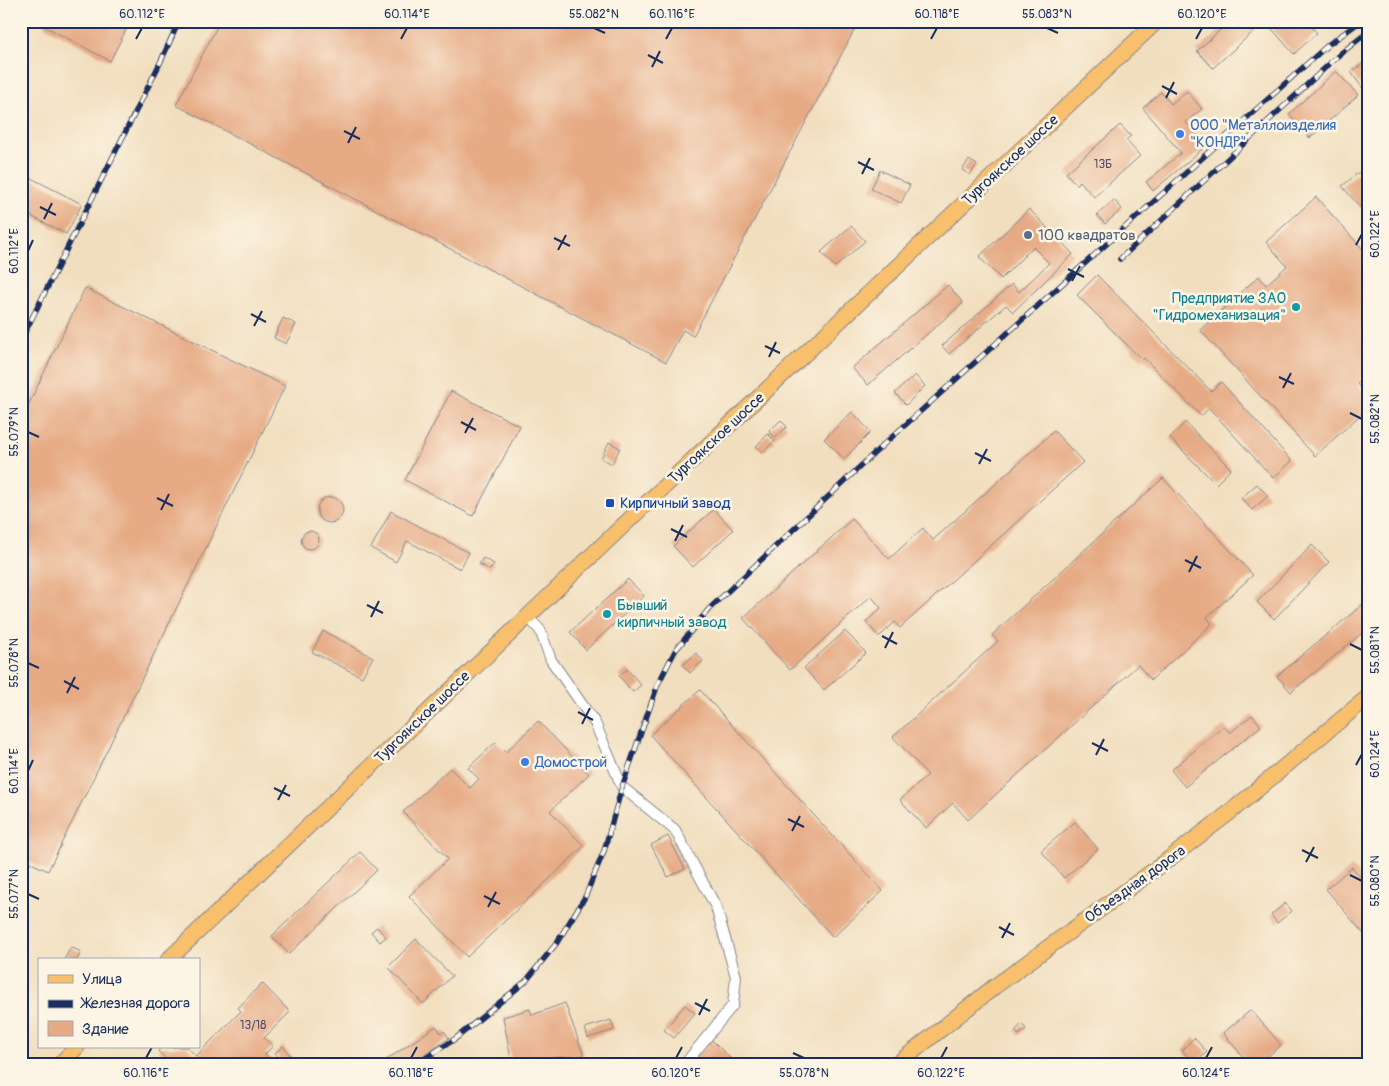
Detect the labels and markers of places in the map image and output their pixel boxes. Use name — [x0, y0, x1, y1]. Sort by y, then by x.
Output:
place label: ООО "Металлоизделия "КОНДР" — [1190, 116, 1336, 152]
marker: ООО "Металлоизделия "КОНДР" — [1174, 128, 1186, 140]
place label: 100 квадратов — [1038, 226, 1136, 245]
marker: 100 квадратов — [1022, 229, 1034, 241]
place label: Предприятие ЗАО "Гидромеханизация" — [1153, 289, 1286, 325]
marker: Предприятие ЗАО "Гидромеханизация" — [1290, 301, 1302, 313]
place label: Кирпичный завод — [620, 494, 731, 513]
marker: Кирпичный завод — [604, 497, 616, 509]
place label: Бывший кирпичный завод — [617, 596, 727, 632]
marker: Бывший кирпичный завод — [601, 608, 613, 620]
place label: Домострой — [534, 753, 607, 772]
marker: Домострой — [519, 756, 531, 768]

